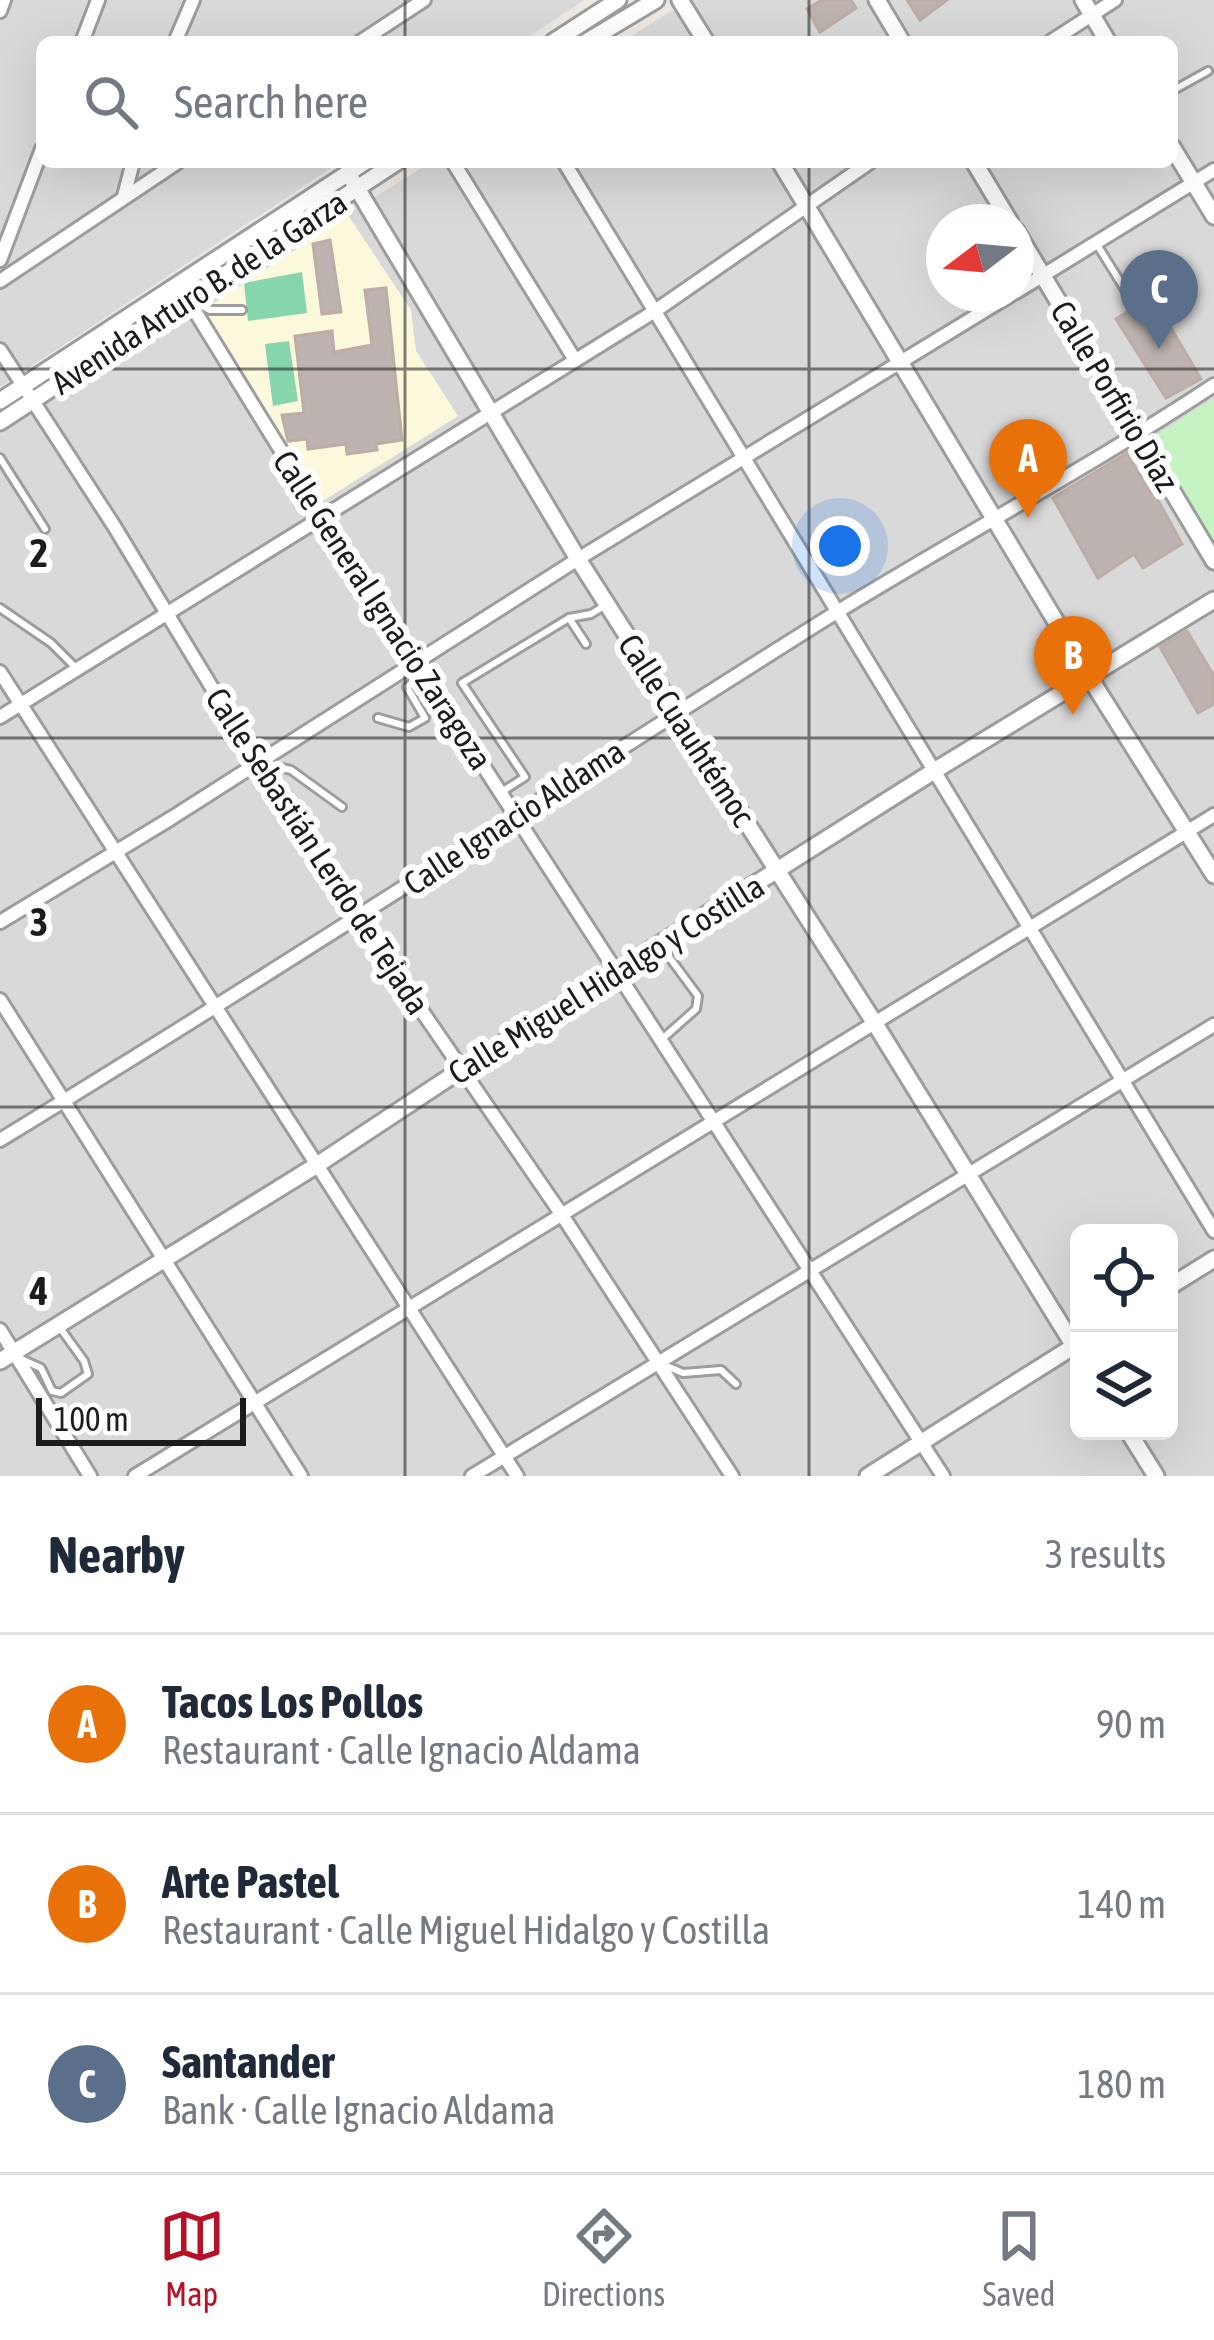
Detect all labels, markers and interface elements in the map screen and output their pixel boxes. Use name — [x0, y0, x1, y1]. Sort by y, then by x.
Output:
search box — [36, 36, 1178, 168]
icon: search — [78, 69, 144, 135]
text: Search here — [174, 76, 368, 128]
street label: Avenida Arturo B. de la Garza — [44, 182, 354, 402]
north arrow — [926, 204, 1034, 312]
pin: C — [1120, 250, 1198, 349]
street label: Calle Porfirio Díaz — [1043, 294, 1187, 498]
pin: A — [989, 419, 1067, 518]
street label: Calle General Ignacio Zaragoza — [266, 444, 500, 776]
your location — [810, 516, 870, 576]
text: 2 — [30, 531, 48, 575]
pin: B — [1034, 616, 1112, 715]
street label: Calle Cuauhtémoc — [611, 627, 763, 834]
street label: Calle Sebastián Lerdo de Tejada — [198, 681, 438, 1021]
street label: Calle Ignacio Aldama — [397, 732, 631, 902]
street label: Calle Miguel Hidalgo y Costilla — [441, 866, 771, 1092]
text: 3 — [30, 900, 48, 944]
map controls — [1070, 1224, 1178, 1440]
button: locate — [1070, 1224, 1178, 1332]
text: 4 — [29, 1269, 48, 1313]
button: layers — [1070, 1332, 1178, 1440]
scale bar — [36, 1392, 246, 1445]
text: 100 m — [54, 1400, 129, 1438]
text: Nearby — [48, 1525, 185, 1584]
text: 3 results — [1045, 1532, 1166, 1576]
text: Tacos Los Pollos — [162, 1676, 423, 1728]
text: A — [77, 1702, 97, 1746]
text: 90 m — [1096, 1702, 1166, 1746]
text: Restaurant · Calle Ignacio Aldama — [162, 1728, 641, 1772]
text: Arte Pastel — [162, 1856, 339, 1908]
text: B — [78, 1882, 96, 1926]
text: 140 m — [1078, 1882, 1166, 1926]
text: Restaurant · Calle Miguel Hidalgo y Costilla — [162, 1908, 770, 1952]
text: Santander — [162, 2036, 334, 2088]
text: C — [78, 2062, 96, 2106]
text: 180 m — [1078, 2062, 1166, 2106]
text: Bank · Calle Ignacio Aldama — [162, 2088, 555, 2132]
tab: Map — [159, 2203, 225, 2313]
tab: Directions — [542, 2203, 665, 2313]
tab: Saved — [982, 2203, 1055, 2313]

